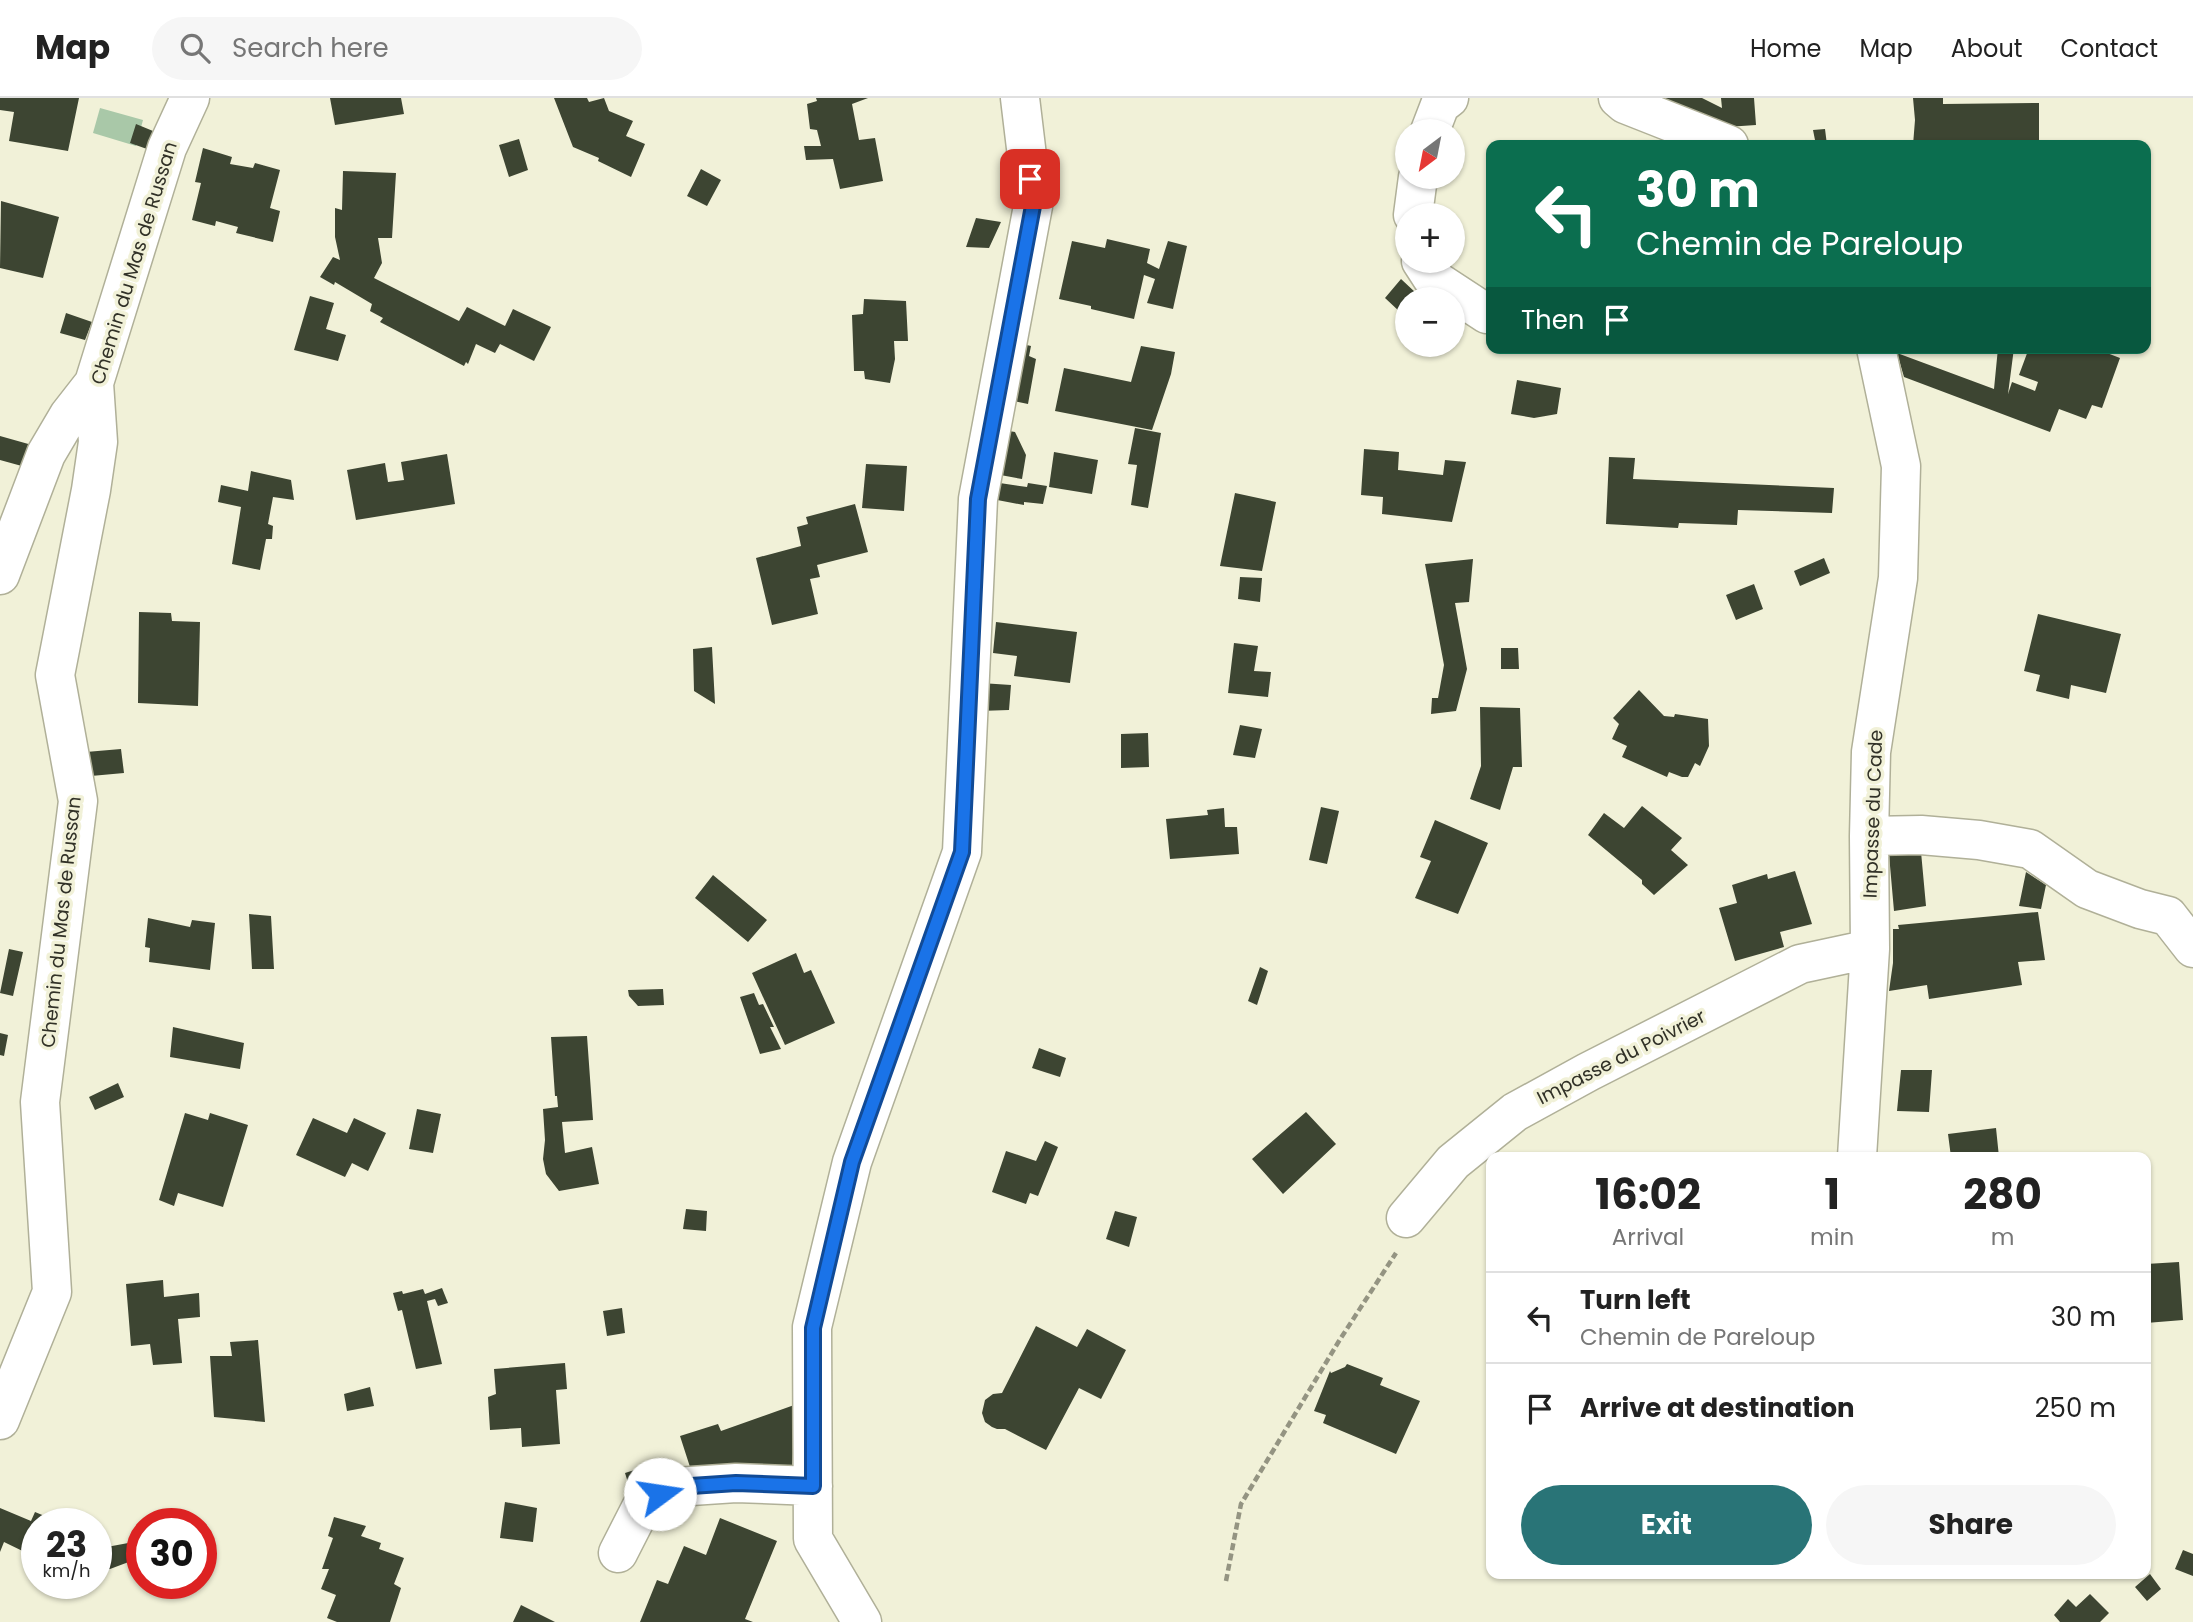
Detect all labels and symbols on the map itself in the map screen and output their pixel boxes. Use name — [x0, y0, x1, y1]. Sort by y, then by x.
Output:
north arrow — [1395, 119, 1465, 189]
street label: Chemin du Mas de Russan — [84, 138, 184, 388]
pin — [1000, 149, 1060, 209]
street label: Impasse du Cade — [1857, 729, 1889, 899]
street label: Chemin du Mas de Russan — [34, 795, 88, 1049]
street label: Impasse du Poivrier — [1532, 1003, 1710, 1111]
position arrow — [623, 1457, 697, 1531]
speed limit sign: 30 — [126, 1508, 217, 1599]

